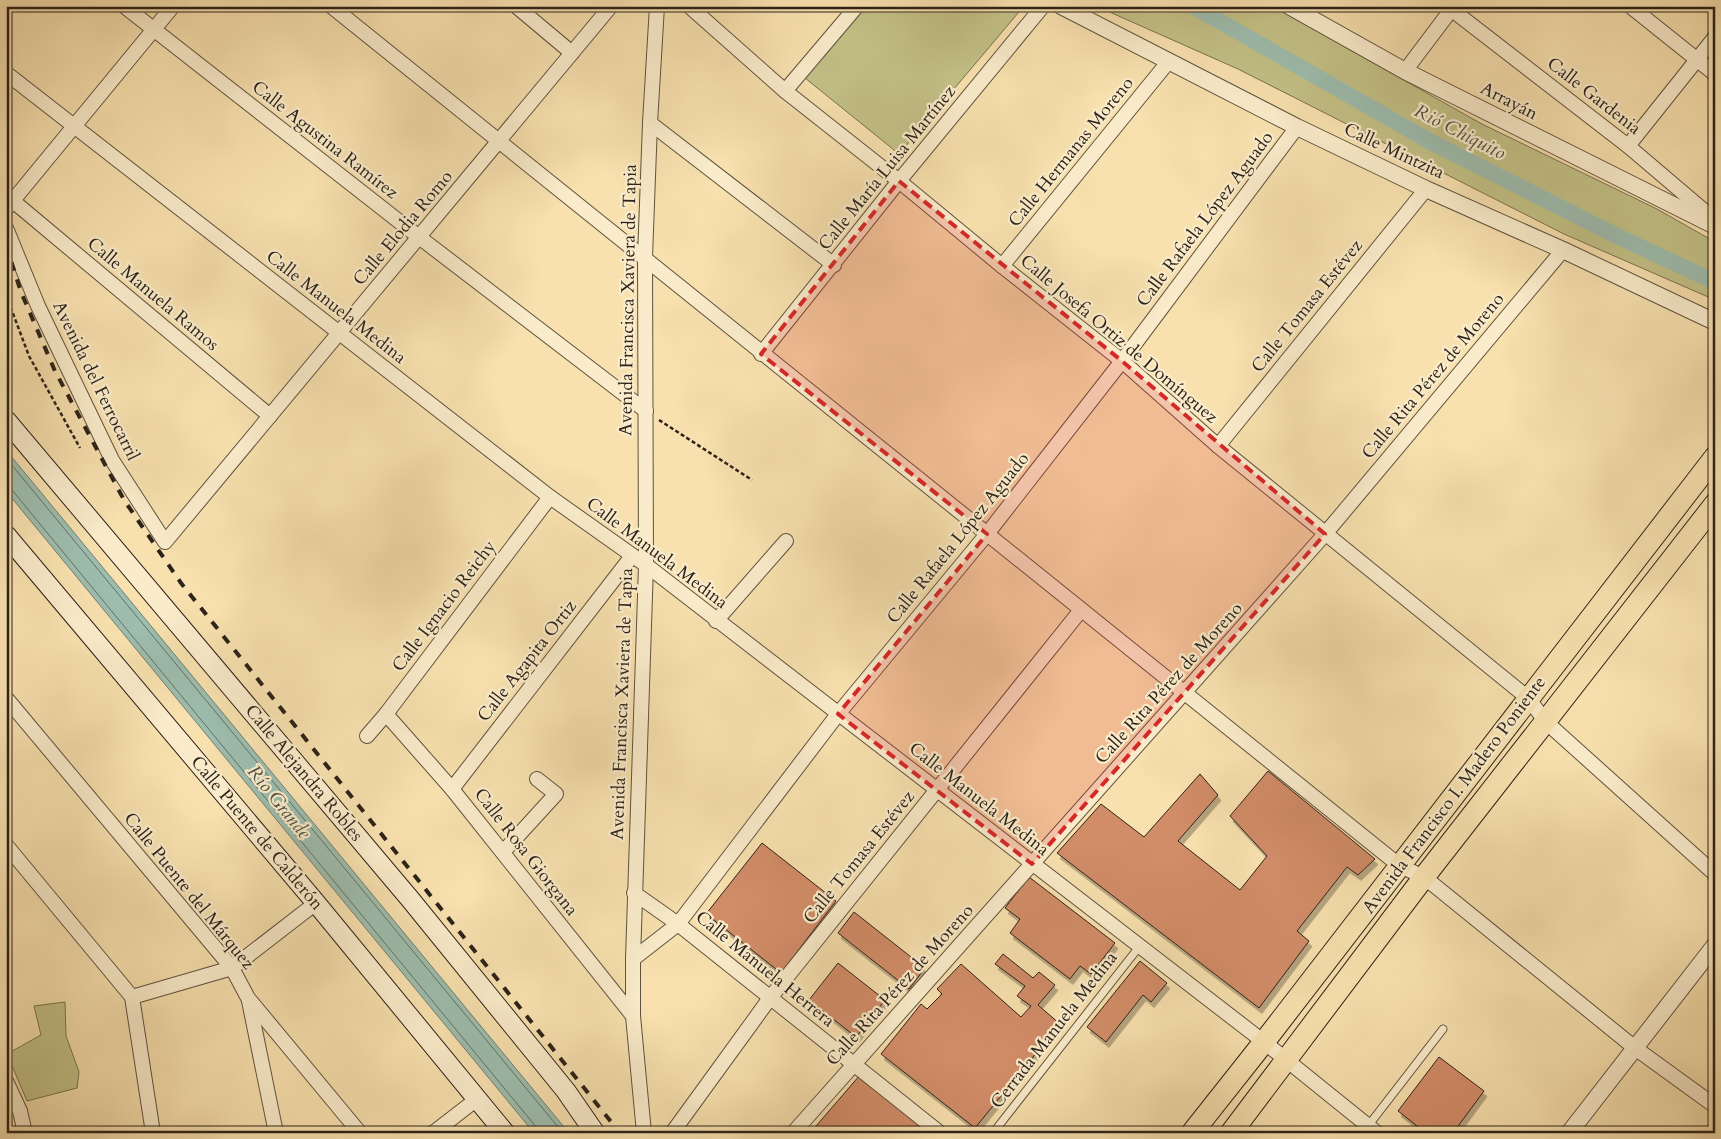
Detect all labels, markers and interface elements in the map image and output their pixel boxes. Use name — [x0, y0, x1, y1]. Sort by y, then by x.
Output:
street label: Calle Gardenia — [1542, 51, 1646, 141]
street label: Calle Hermanas Moreno — [1003, 71, 1140, 232]
street label: Calle Agustina Ramírez — [247, 75, 403, 205]
street label: Arrayán — [1476, 76, 1543, 126]
street label: Calle María Luisa Martínez — [813, 80, 961, 256]
water label: Rió Chiquito — [1410, 98, 1510, 166]
street label: Calle Mintzita — [1340, 117, 1449, 185]
street label: Calle Rafaela López Aguado — [1131, 126, 1279, 312]
street label: Avenida Francisca Xaviera de Tapia — [613, 164, 643, 436]
street label: Calle Elodia Romo — [347, 165, 459, 291]
street label: Calle Manuela Ramos — [82, 231, 224, 357]
street label: Calle Tomasa Estévez — [1245, 234, 1369, 378]
street label: Calle Manuela Medina — [261, 244, 412, 370]
street label: Calle Josefa Ortiz de Domínguez — [1015, 249, 1223, 429]
street label: Calle Rita Pérez de Moreno — [1356, 287, 1510, 464]
street label: Avenida del Ferrocarril — [46, 297, 146, 465]
street label: Calle Rafaela López Aguado — [881, 447, 1035, 629]
street label: Calle Manuela Medina — [581, 491, 733, 615]
street label: Calle Ignacio Reichy — [386, 535, 502, 677]
street label: Avenida Francisca Xaviera de Tapia — [605, 567, 639, 840]
street label: Calle Agapita Ortiz — [472, 595, 582, 727]
street label: Calle Rita Pérez de Moreno — [1089, 596, 1249, 769]
street label: Avenida Francisco I. Madero Poniente — [1356, 671, 1552, 919]
street label: Calle Alejandra Robles — [239, 699, 369, 847]
street label: Calle Manuela Medina — [904, 736, 1055, 862]
street label: Calle Puente de Calderón — [185, 751, 330, 916]
water label: Río Grande — [241, 760, 317, 845]
street label: Calle Rosa Giorgana — [468, 783, 584, 921]
street label: Calle Tomasa Estévez — [797, 785, 921, 929]
street label: Calle Puente del Márquez — [118, 807, 260, 975]
street label: Calle Rita Pérez de Moreno — [820, 898, 980, 1071]
street label: Calle Manuela Herrera — [690, 905, 840, 1033]
street label: Cerrada Manuela Medina — [985, 946, 1123, 1114]

